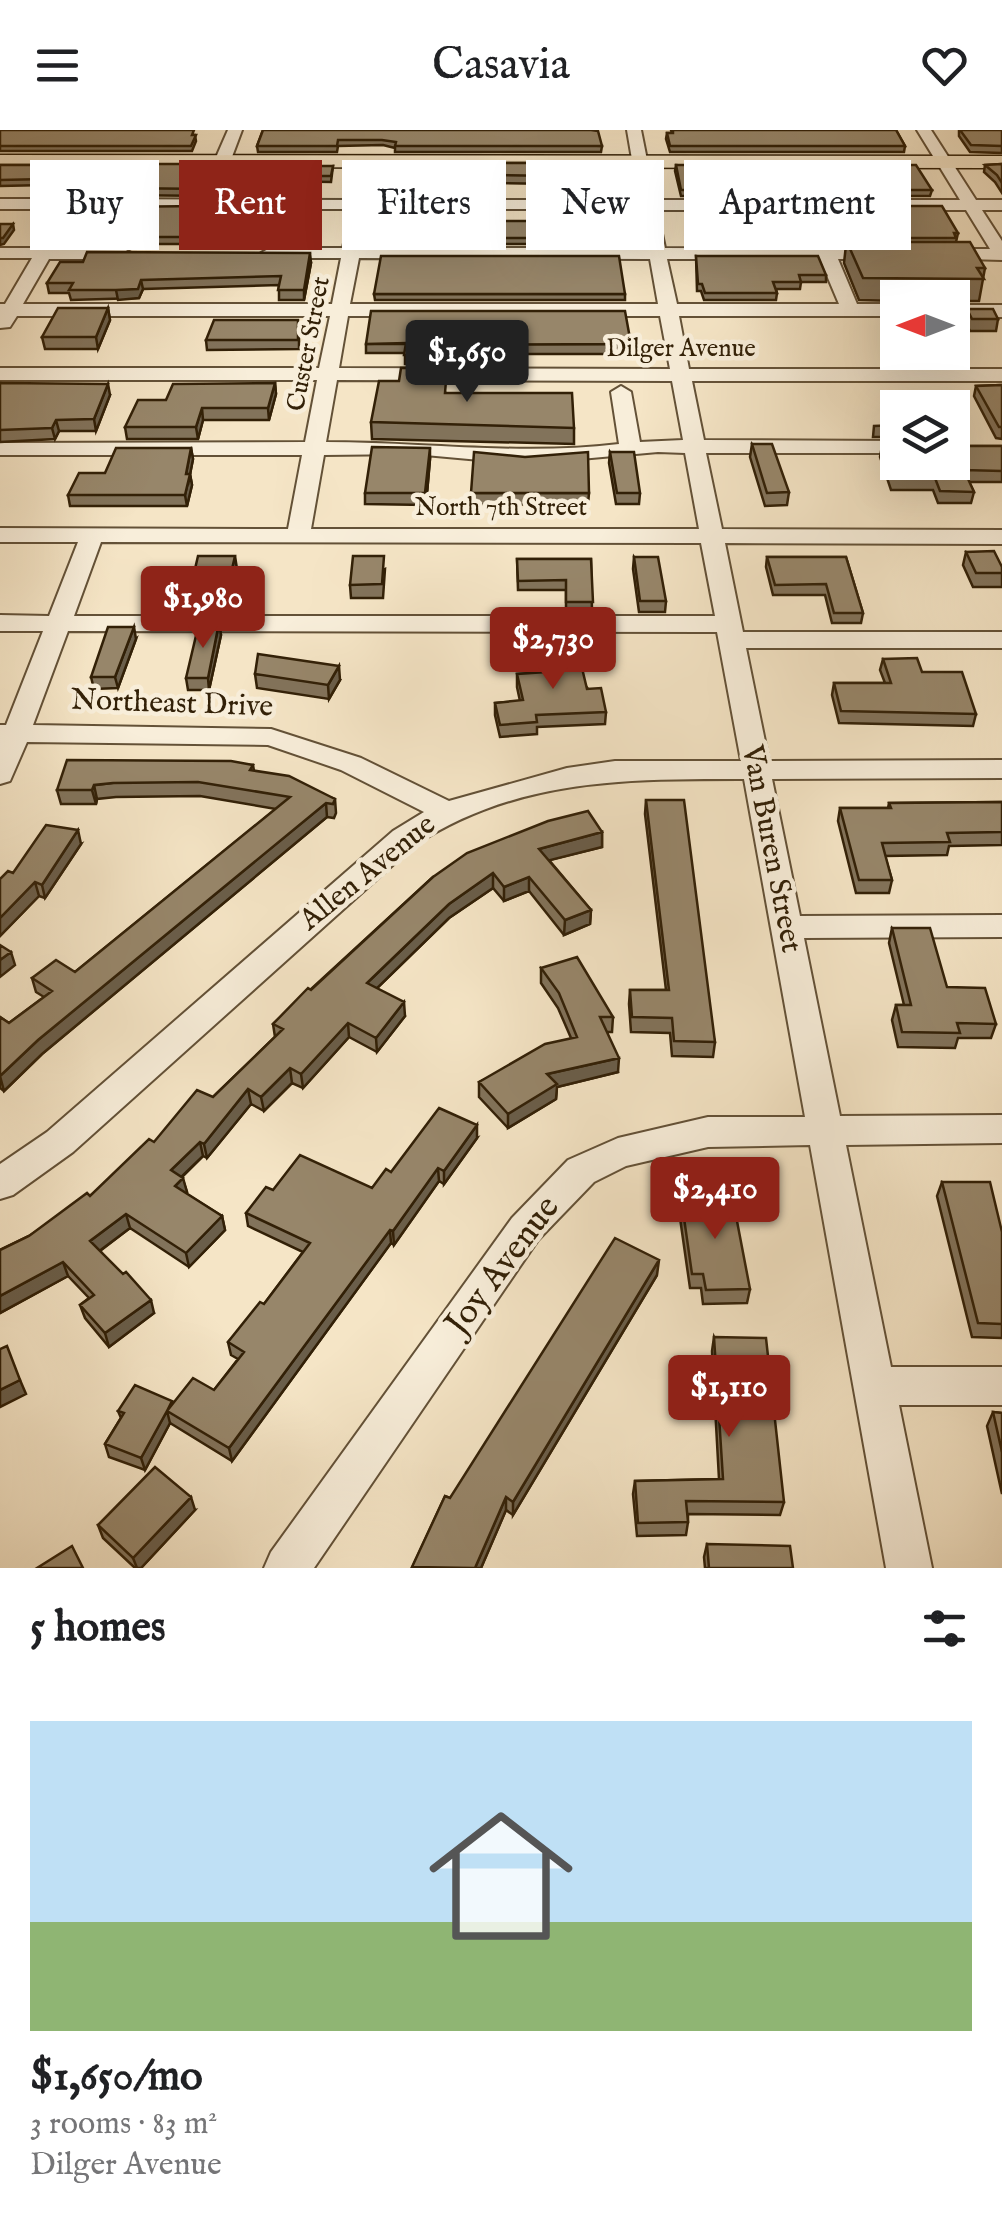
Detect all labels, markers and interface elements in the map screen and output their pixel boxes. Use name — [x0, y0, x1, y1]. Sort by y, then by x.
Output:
text: Casavia — [432, 37, 570, 94]
icon: menu — [30, 38, 85, 93]
icon: heart — [917, 38, 972, 93]
chip: Buy — [30, 160, 159, 250]
chip: Rent — [179, 160, 322, 250]
chip: Filters — [342, 160, 506, 250]
chip: New — [526, 160, 664, 250]
chip: Apartment — [684, 160, 911, 250]
street label: Custer Street — [280, 274, 338, 414]
north arrow — [880, 280, 970, 370]
map controls — [880, 280, 970, 480]
pin: $1,650 — [386, 320, 548, 405]
text: $1,650 — [428, 332, 506, 373]
street label: Dilger Avenue — [606, 333, 756, 365]
button: layers — [880, 390, 970, 480]
street label: North 7th Street — [415, 492, 587, 524]
pin: $1,980 — [122, 566, 284, 651]
text: $1,980 — [163, 578, 243, 619]
pin: $2,730 — [472, 607, 634, 692]
text: $2,730 — [512, 619, 594, 660]
street label: Northeast Drive — [70, 681, 274, 727]
street label: Van Buren Street — [732, 741, 810, 956]
street label: Allen Avenue — [291, 806, 444, 940]
pin: $2,410 — [634, 1157, 796, 1242]
text: $2,410 — [672, 1169, 758, 1210]
street label: Joy Avenue — [433, 1187, 570, 1348]
pin: $1,110 — [648, 1355, 810, 1440]
text: $1,110 — [690, 1367, 768, 1408]
icon: filters — [917, 1601, 972, 1656]
text: 5 homes — [30, 1602, 166, 1655]
icon: home — [411, 1786, 591, 1966]
text: $1,650/mo — [30, 2051, 203, 2104]
text: 3 rooms · 83 m² — [30, 2104, 217, 2145]
text: Dilger Avenue — [30, 2145, 222, 2186]

